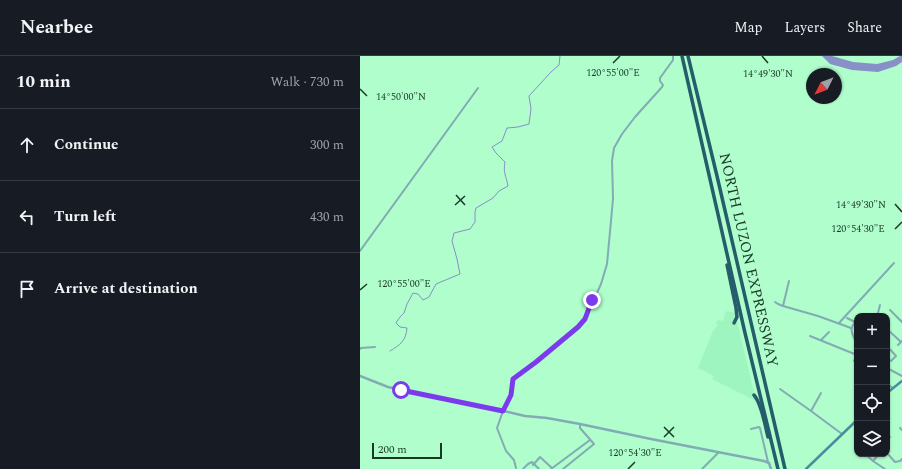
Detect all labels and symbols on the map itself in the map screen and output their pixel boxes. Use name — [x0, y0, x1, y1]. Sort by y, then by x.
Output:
text: 120°55'00"E — [586, 65, 640, 81]
text: 14°49'30"N — [743, 66, 793, 82]
north arrow — [806, 68, 842, 104]
text: 14°50'00"N — [376, 89, 426, 105]
street label: NORTH LUZON EXPRESSWAY — [713, 151, 784, 370]
text: 14°49'30"N — [836, 197, 886, 213]
text: 120°54'30"E — [831, 221, 885, 237]
text: 120°55'00"E — [377, 276, 431, 292]
route end — [583, 291, 601, 309]
route start — [392, 381, 410, 399]
scale bar — [372, 441, 442, 460]
text: 120°54'30"E — [608, 445, 662, 461]

